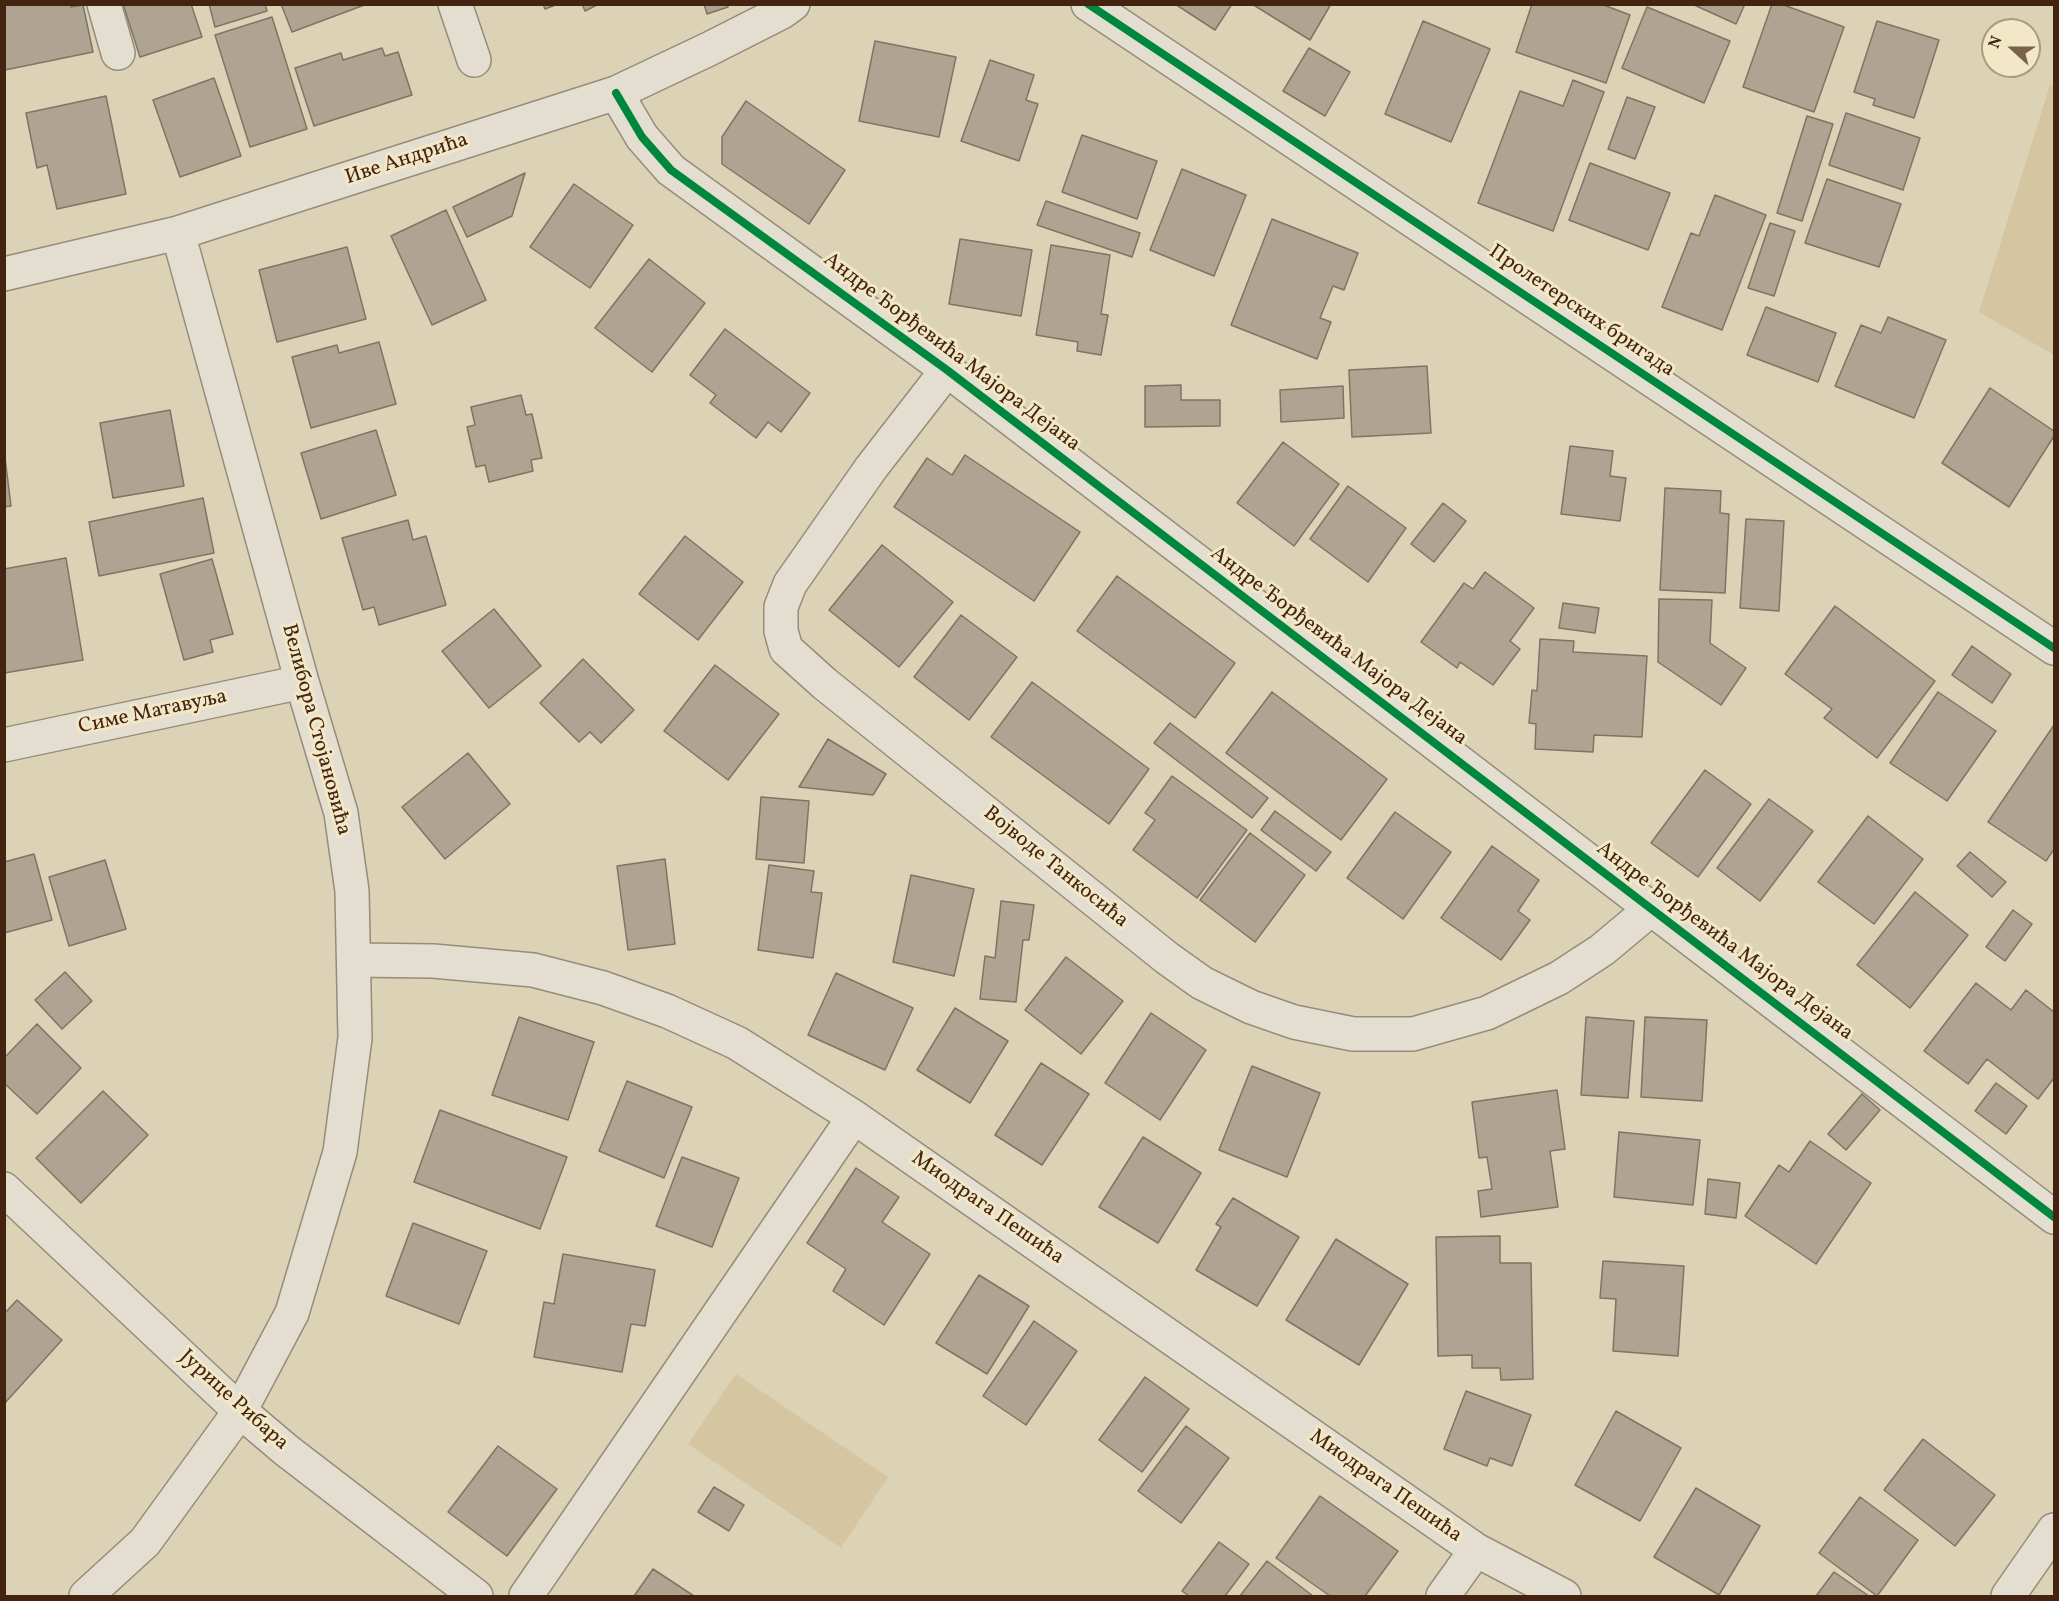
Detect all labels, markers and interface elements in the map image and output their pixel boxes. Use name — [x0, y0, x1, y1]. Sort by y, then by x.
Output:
north arrow — [1981, 18, 2041, 78]
text: N — [1984, 33, 2008, 52]
street label: Иве Андрића — [342, 128, 472, 192]
street label: Пролетерских бригада — [1483, 240, 1679, 384]
street label: Андре Ђорђевића Мајора Дејана — [817, 248, 1085, 458]
street label: Андре Ђорђевића Мајора Дејана — [1204, 542, 1472, 752]
street label: Велибора Стојановића — [275, 622, 355, 838]
street label: Симе Матавуља — [76, 685, 230, 741]
street label: Војводе Танкосића — [977, 802, 1133, 934]
street label: Андре Ђорђевића Мајора Дејана — [1590, 837, 1858, 1047]
street label: Миодрага Пешића — [906, 1147, 1068, 1271]
street label: Јурице Рибара — [173, 1345, 293, 1457]
street label: Миодрага Пешића — [1304, 1425, 1466, 1549]

